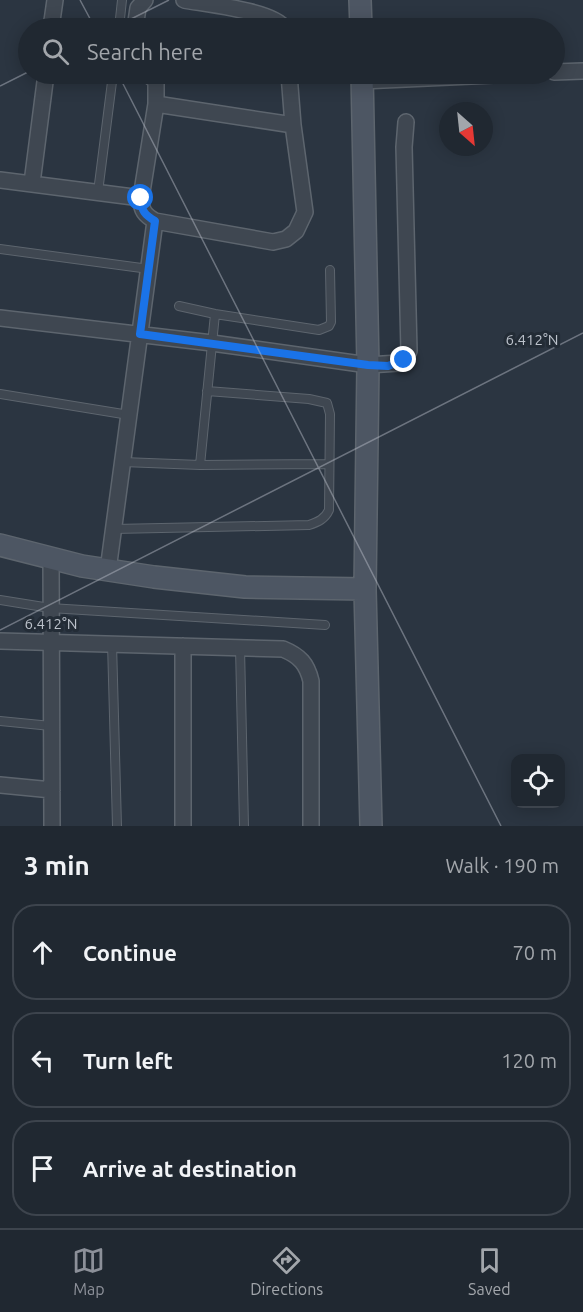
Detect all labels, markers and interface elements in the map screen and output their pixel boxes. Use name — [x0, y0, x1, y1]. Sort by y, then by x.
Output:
search box — [18, 18, 565, 84]
icon: search — [39, 35, 72, 68]
text: Search here — [87, 39, 203, 64]
north arrow — [439, 102, 493, 156]
route start — [127, 184, 153, 210]
text: 6.412°N — [505, 331, 559, 348]
route end — [390, 346, 416, 372]
text: 6.412°N — [24, 615, 78, 632]
map controls — [511, 754, 565, 808]
button: locate — [511, 754, 565, 808]
text: 3 min — [24, 851, 90, 880]
text: Walk · 190 m — [446, 854, 559, 877]
icon: ahead — [26, 936, 59, 969]
text: Continue — [83, 940, 177, 965]
text: 70 m — [513, 941, 557, 964]
icon: left — [26, 1044, 59, 1077]
text: Turn left — [83, 1048, 173, 1073]
text: 120 m — [501, 1049, 557, 1072]
icon: arrive — [26, 1152, 59, 1185]
text: Arrive at destination — [83, 1156, 297, 1181]
tab: Map — [72, 1244, 105, 1298]
tab: Directions — [250, 1244, 323, 1298]
tab: Saved — [468, 1244, 511, 1298]

